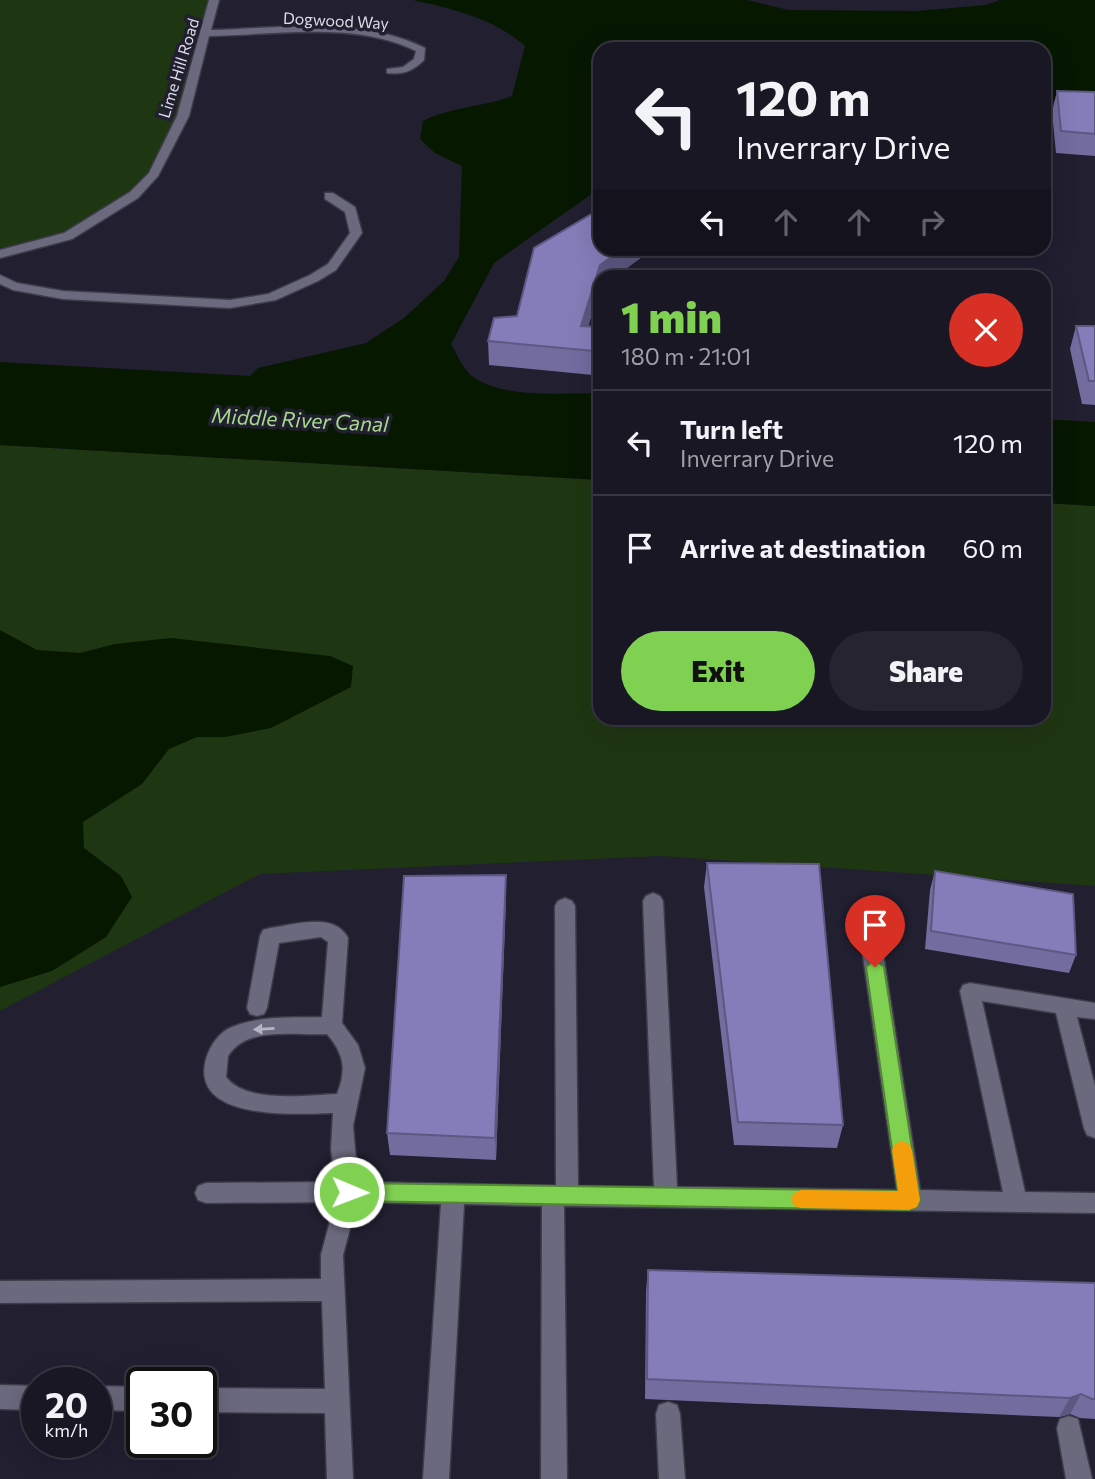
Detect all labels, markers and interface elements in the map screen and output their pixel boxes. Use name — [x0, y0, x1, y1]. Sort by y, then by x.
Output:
street label: Dogwood Way — [283, 8, 389, 32]
street label: Lime Hill Road — [154, 16, 202, 120]
text: 120 m — [736, 66, 870, 126]
icon: left — [621, 70, 712, 161]
text: Inverrary Drive — [736, 126, 950, 166]
icon: left — [694, 203, 732, 241]
icon: ahead — [767, 203, 805, 241]
icon: ahead — [840, 203, 878, 241]
icon: right — [913, 203, 951, 241]
text: 1 min — [621, 290, 722, 342]
button: close — [949, 293, 1023, 367]
text: 180 m · 21:01 — [621, 342, 751, 370]
water label: Middle River Canal — [211, 402, 390, 436]
text: Turn left — [680, 413, 783, 444]
icon: left — [621, 424, 659, 462]
text: 120 m — [953, 427, 1023, 458]
text: Inverrary Drive — [680, 444, 834, 472]
icon: arrive — [621, 529, 659, 567]
text: Arrive at destination — [680, 532, 926, 563]
text: 60 m — [963, 532, 1023, 563]
button: Exit — [621, 631, 815, 711]
button: Share — [829, 631, 1023, 711]
pin — [845, 895, 905, 967]
icon: arrive — [856, 906, 894, 944]
one-way arrow — [252, 1024, 274, 1035]
position arrow — [312, 1155, 386, 1229]
speed limit sign: 30 — [126, 1367, 217, 1458]
text: 20 — [45, 1382, 88, 1425]
text: km/h — [45, 1419, 88, 1441]

